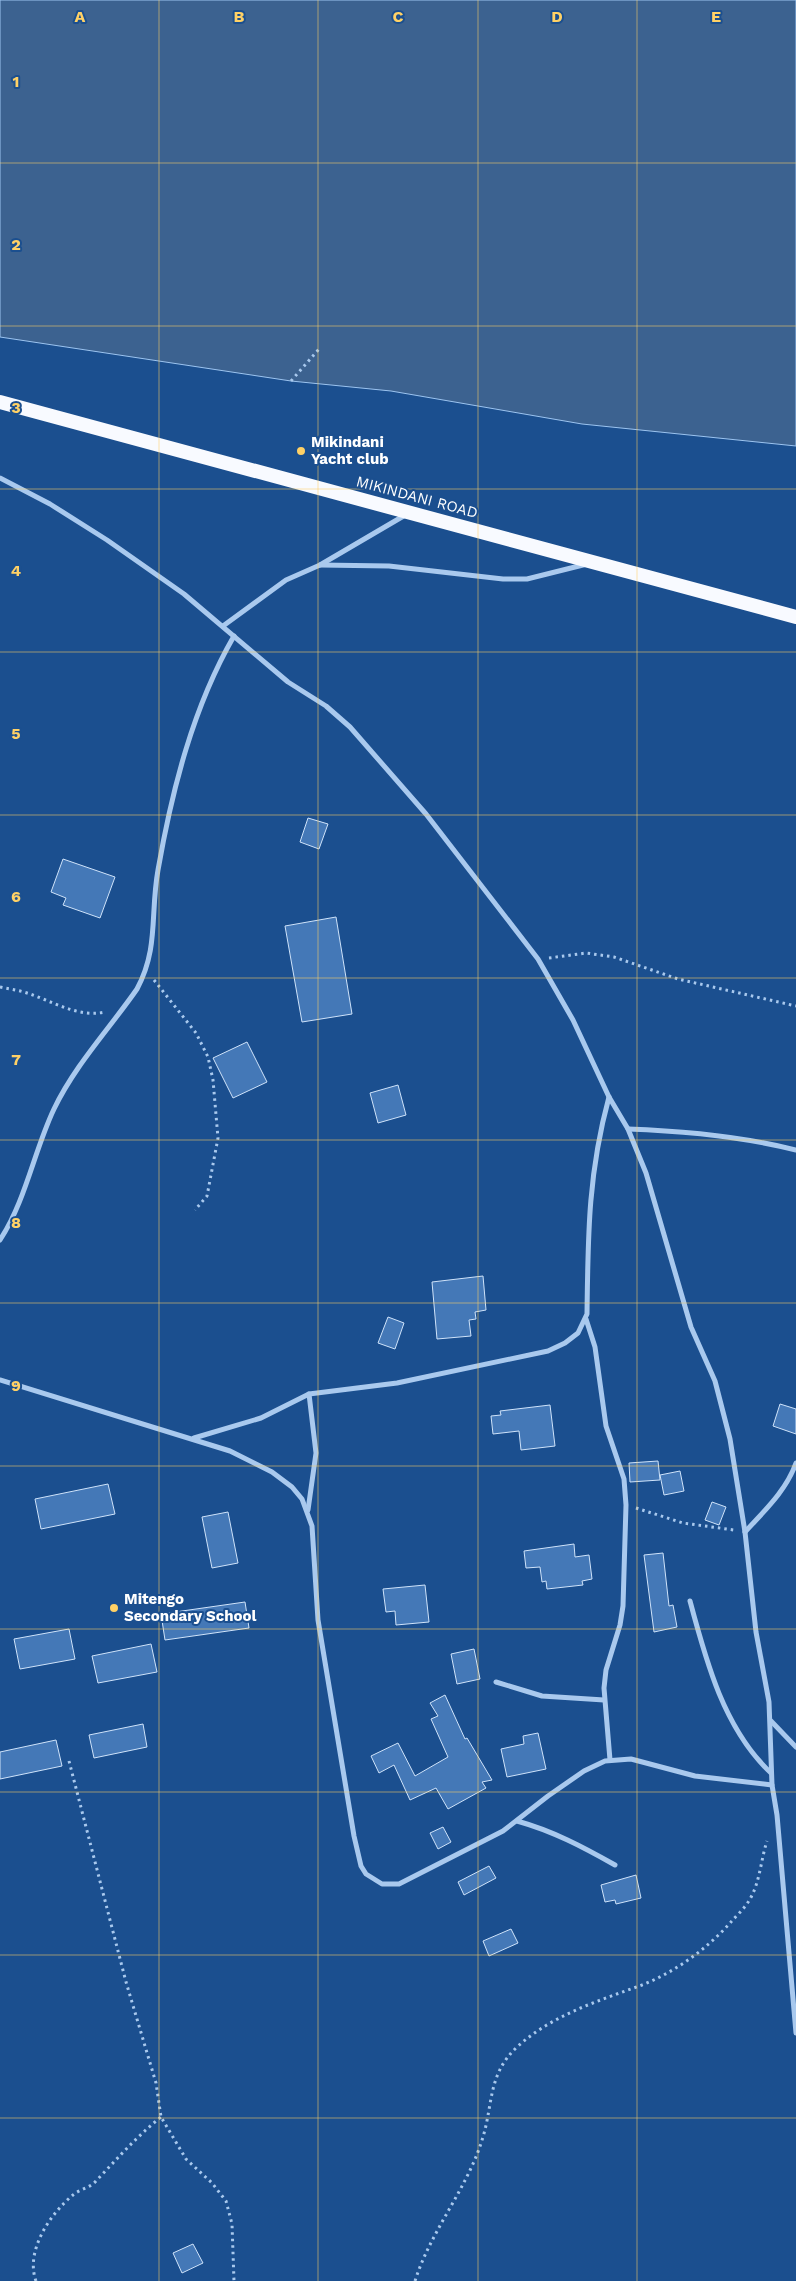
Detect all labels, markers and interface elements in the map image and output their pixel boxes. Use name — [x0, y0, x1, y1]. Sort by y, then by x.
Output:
text: A — [75, 7, 86, 26]
text: B — [234, 7, 245, 26]
text: C — [393, 7, 404, 26]
text: D — [551, 7, 563, 26]
text: E — [711, 7, 721, 26]
text: 1 — [13, 72, 19, 91]
text: 2 — [11, 235, 21, 254]
text: 3 — [11, 398, 21, 417]
place label: Mikindani Yacht club — [311, 433, 389, 468]
marker: Mikindani Yacht club — [295, 445, 307, 457]
street label: MIKINDANI ROAD — [354, 472, 480, 522]
text: 4 — [11, 561, 21, 580]
text: 5 — [11, 724, 21, 743]
text: 6 — [11, 887, 21, 906]
text: 7 — [11, 1050, 21, 1069]
text: 8 — [11, 1213, 21, 1232]
text: 9 — [11, 1376, 21, 1395]
place label: Mitengo Secondary School — [124, 1590, 257, 1625]
marker: Mitengo Secondary School — [108, 1602, 120, 1614]

